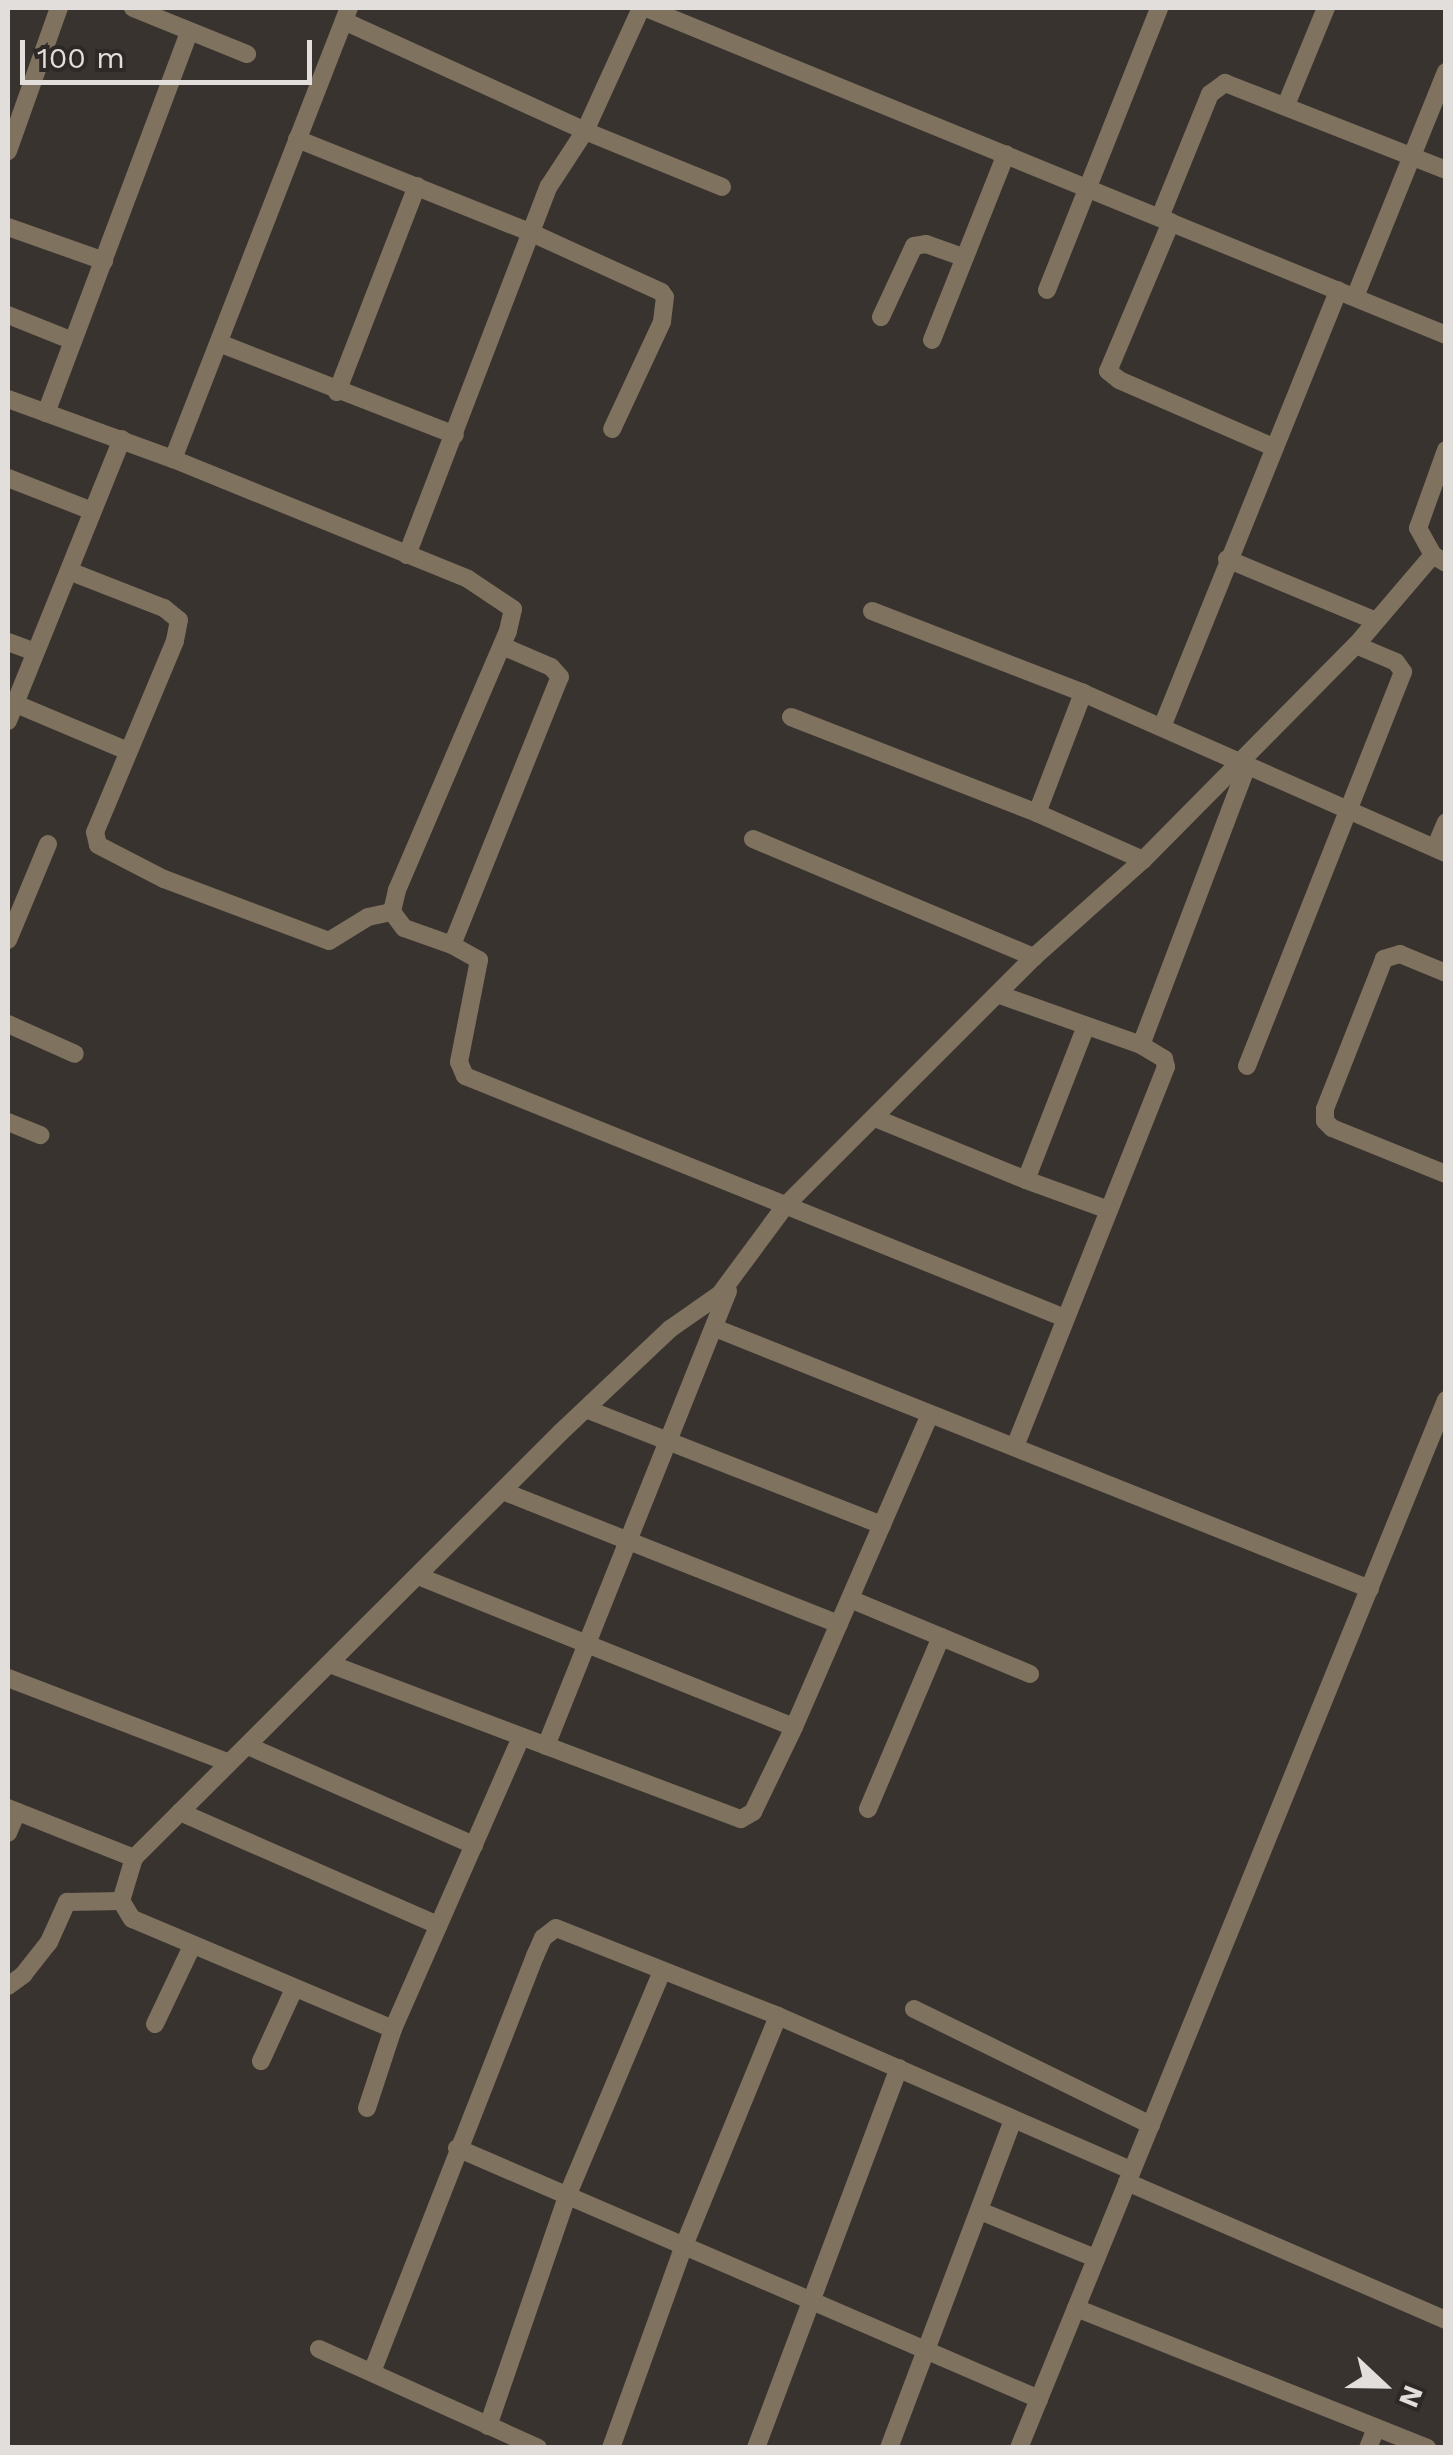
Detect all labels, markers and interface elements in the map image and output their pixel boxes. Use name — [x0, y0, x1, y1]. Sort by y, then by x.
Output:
scale bar — [25, 20, 318, 82]
text: 100 m — [37, 40, 125, 75]
north arrow — [1333, 2335, 1433, 2435]
text: N — [1392, 2381, 1430, 2412]

